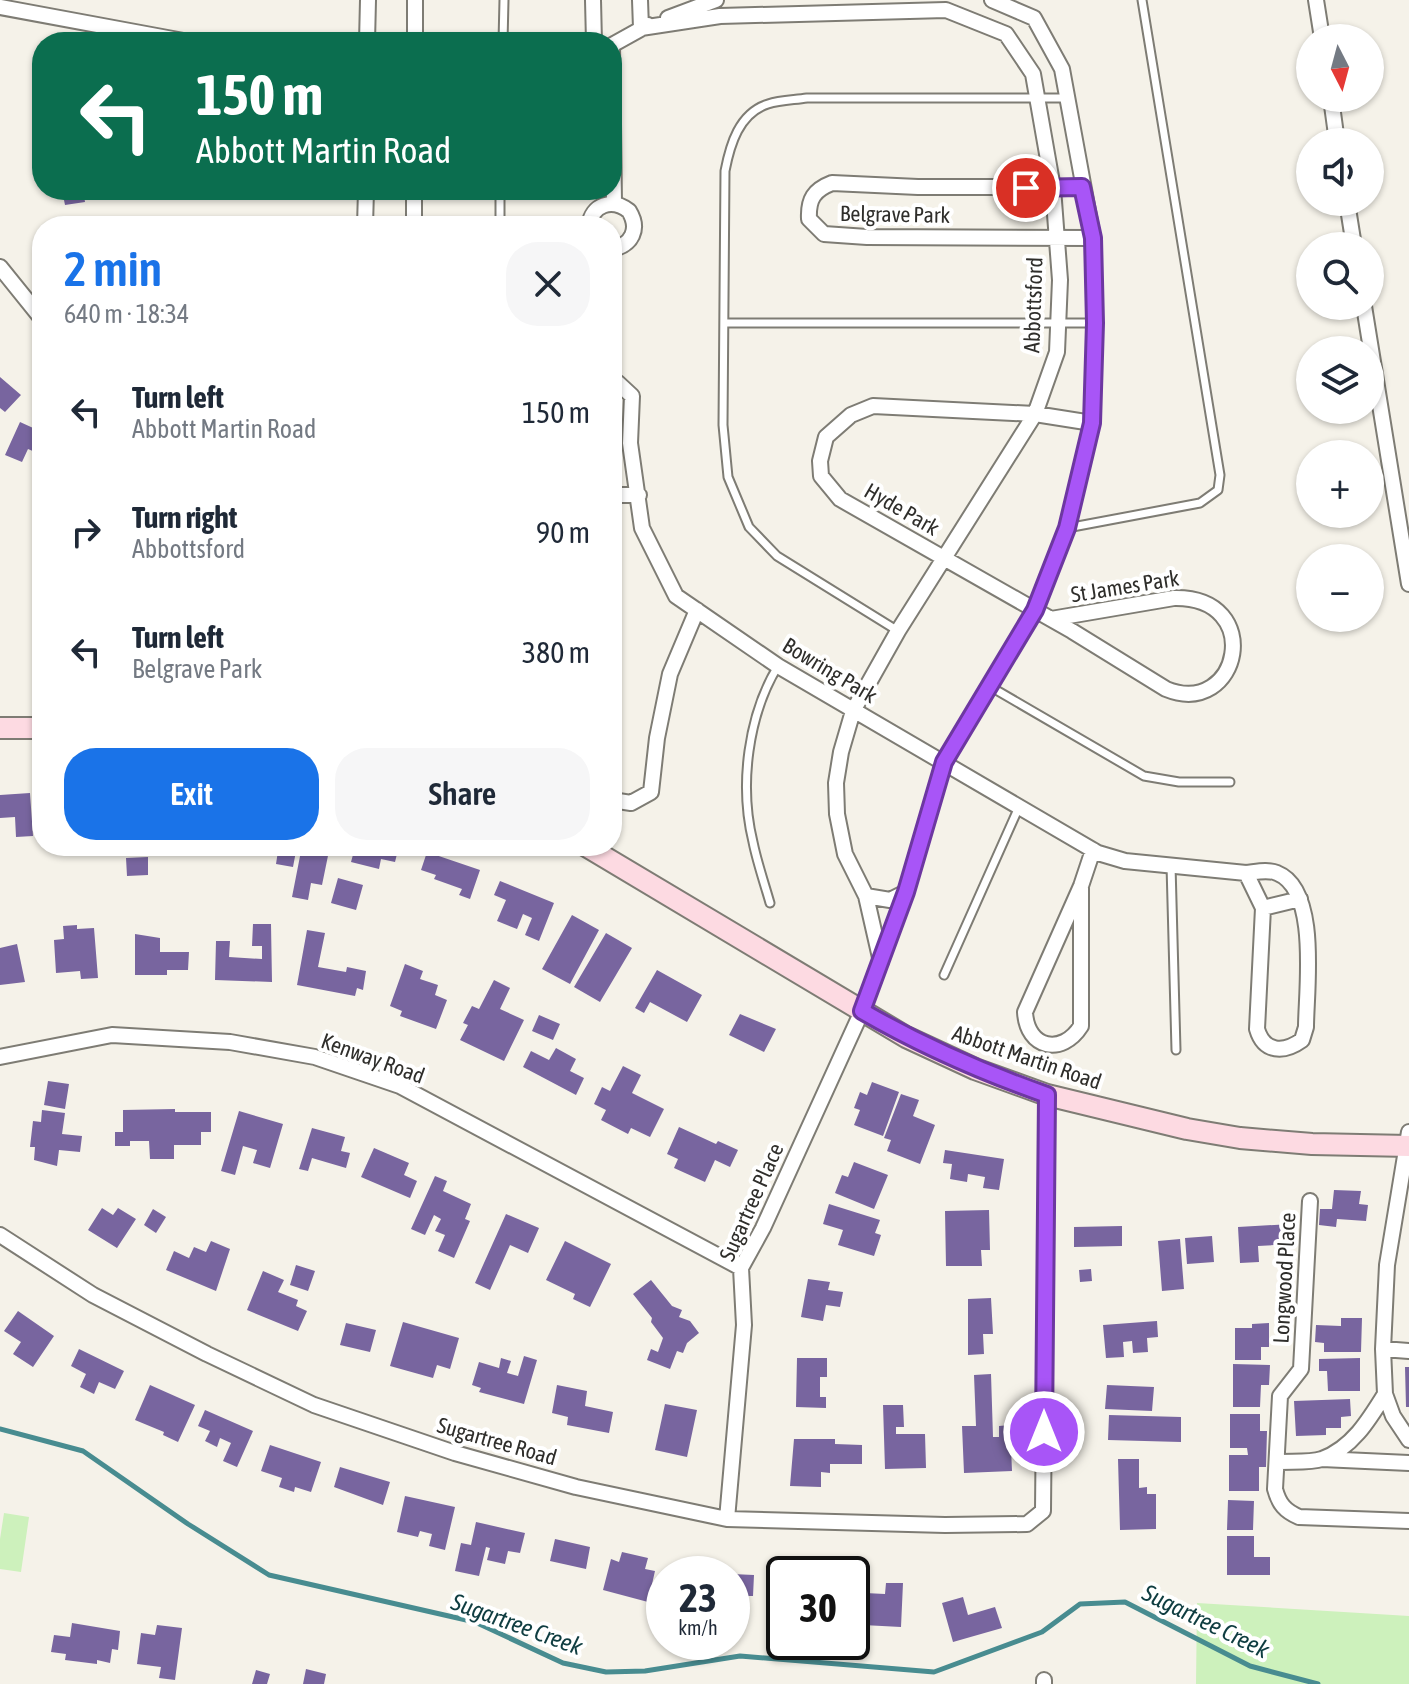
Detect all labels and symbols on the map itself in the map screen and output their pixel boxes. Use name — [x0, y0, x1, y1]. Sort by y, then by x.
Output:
north arrow — [1296, 24, 1384, 112]
pin — [992, 154, 1060, 222]
street label: Belgrave Park — [840, 200, 951, 228]
street label: Abbottsford — [1018, 257, 1048, 353]
street label: Hyde Park — [860, 477, 944, 541]
street label: St James Park — [1069, 565, 1181, 607]
street label: Bowring Park — [778, 632, 882, 708]
street label: Abbott Martin Road — [949, 1019, 1105, 1095]
street label: Kenway Road — [318, 1027, 428, 1089]
street label: Sugartree Place — [713, 1139, 789, 1265]
street label: Longwood Place — [1268, 1212, 1300, 1344]
position arrow — [1002, 1390, 1086, 1474]
street label: Sugartree Road — [434, 1412, 560, 1470]
speed limit sign: 30 — [766, 1556, 870, 1660]
water label: Sugartree Creek — [1137, 1578, 1274, 1663]
water label: Sugartree Creek — [447, 1587, 587, 1660]

